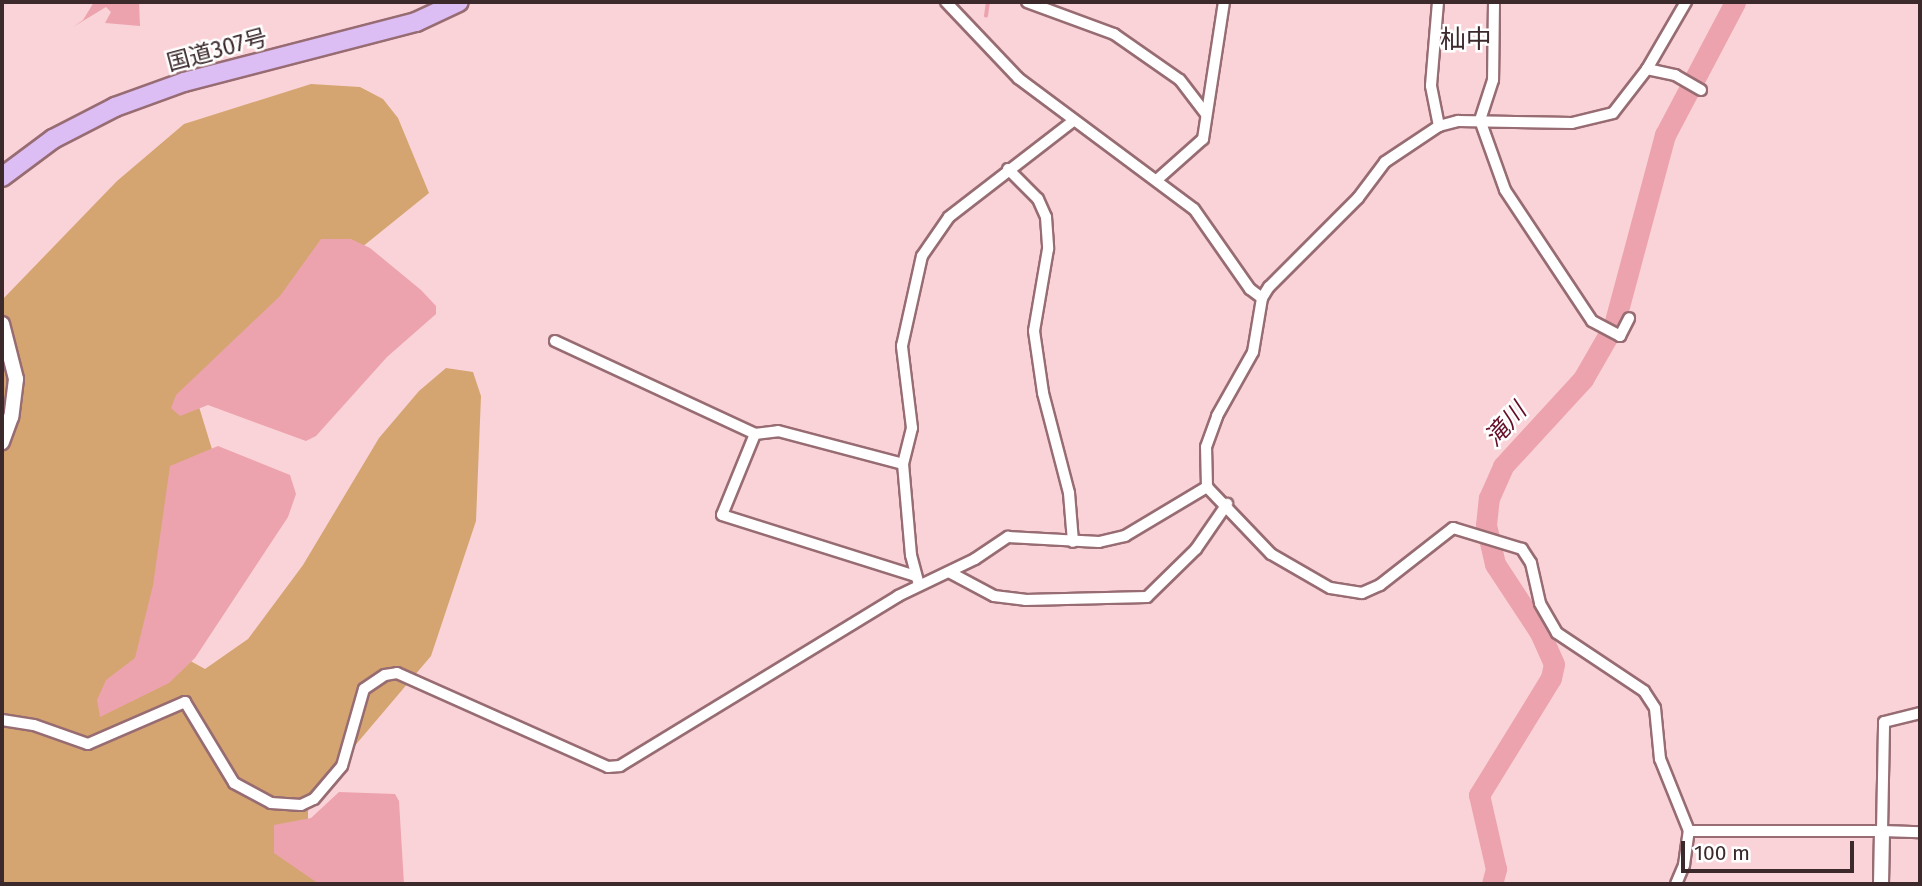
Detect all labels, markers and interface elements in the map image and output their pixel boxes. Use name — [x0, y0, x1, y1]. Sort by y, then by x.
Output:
street label: 国道307号 — [164, 23, 270, 77]
district label: 杣中 — [1440, 24, 1492, 56]
water label: 滝川 — [1479, 398, 1533, 452]
scale bar — [1684, 826, 1857, 870]
text: 100 m — [1694, 840, 1750, 866]

